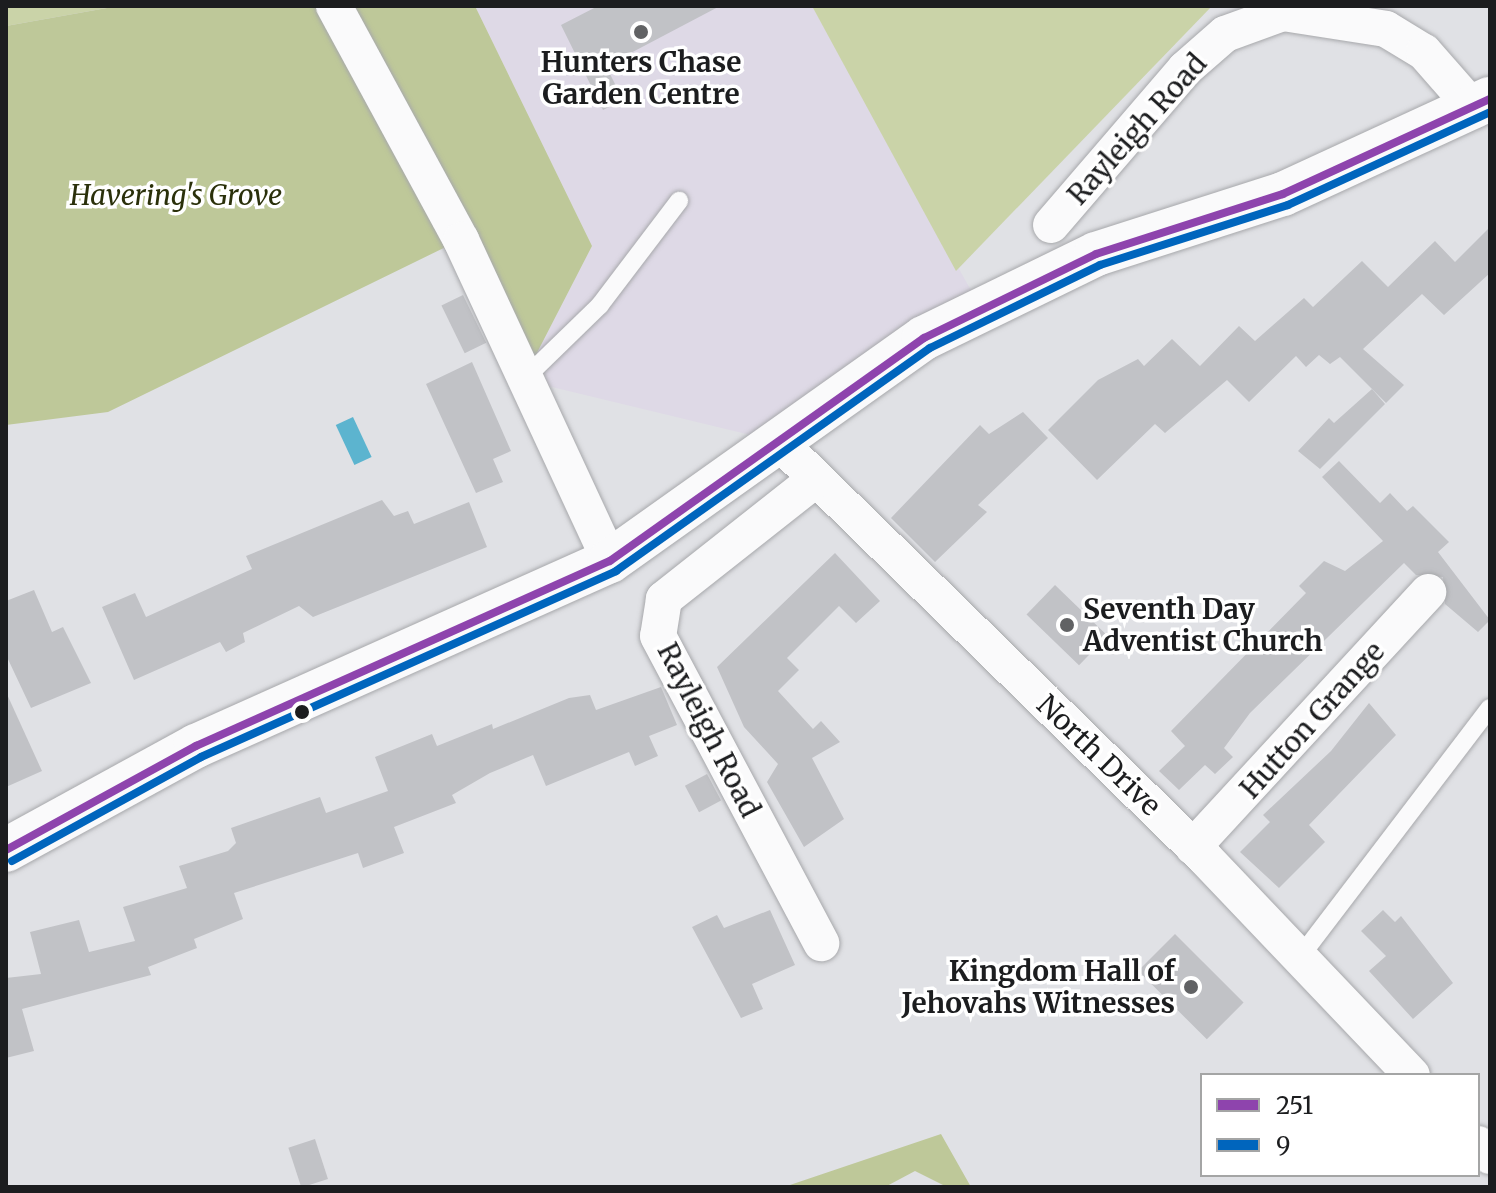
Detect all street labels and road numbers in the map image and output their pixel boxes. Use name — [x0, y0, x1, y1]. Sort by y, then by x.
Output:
street label: Rayleigh Road — [1060, 47, 1214, 211]
street label: Hutton Grange — [1233, 635, 1391, 805]
street label: Rayleigh Road — [651, 637, 767, 823]
street label: North Drive — [1030, 688, 1168, 822]

